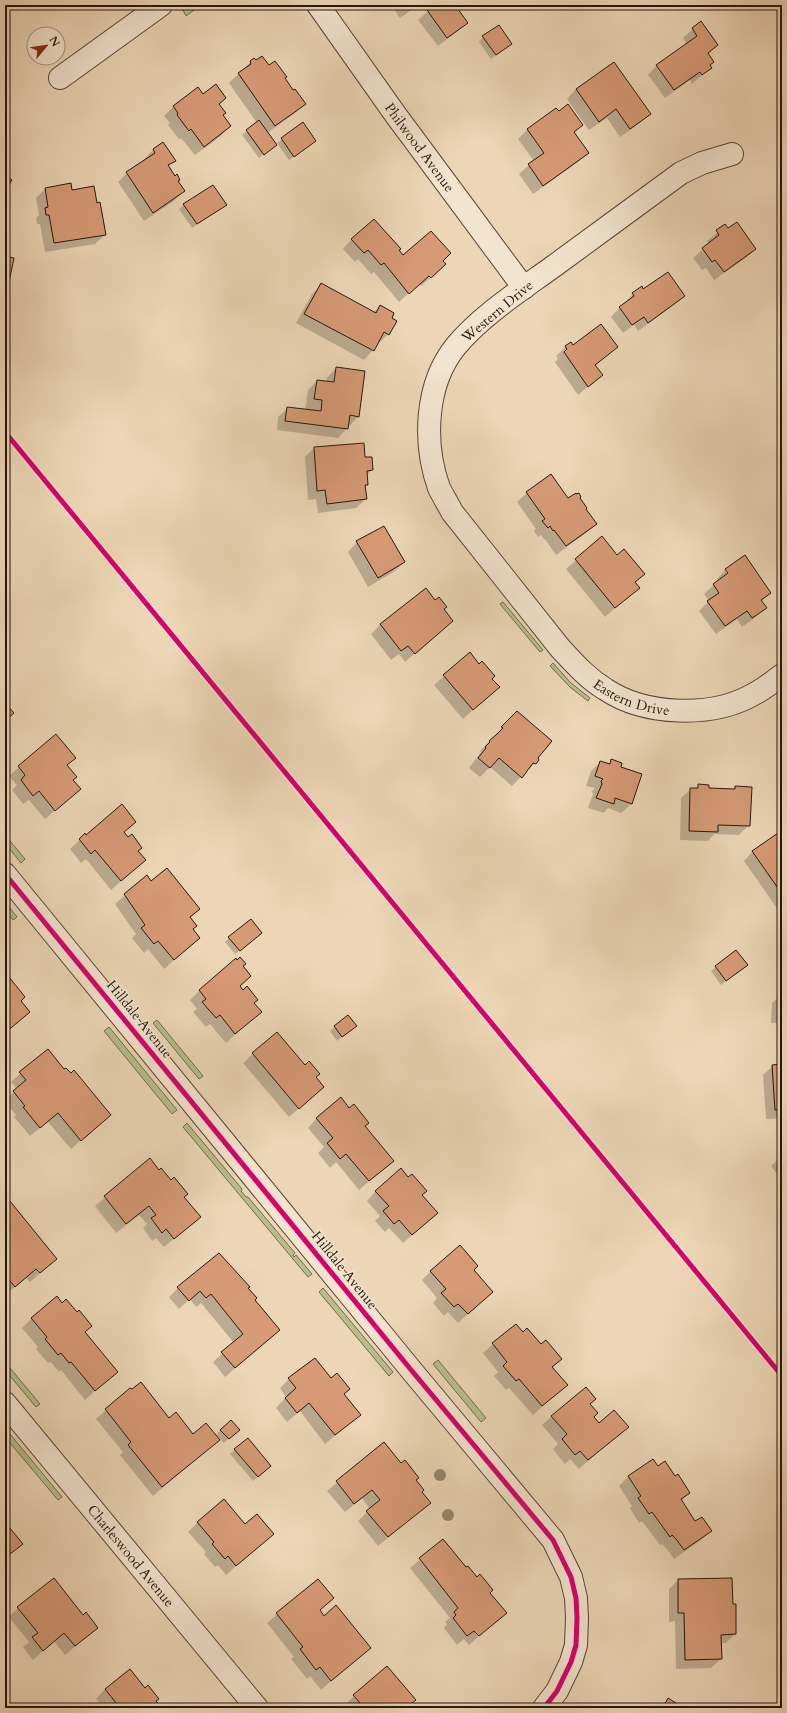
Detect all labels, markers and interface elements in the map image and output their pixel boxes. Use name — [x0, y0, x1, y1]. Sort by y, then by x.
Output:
north arrow — [26, 26, 66, 66]
text: N — [45, 34, 63, 50]
street label: Philwood Avenue — [380, 99, 459, 196]
street label: Western Drive — [457, 276, 537, 348]
street label: Eastern Drive — [589, 675, 671, 720]
street label: Hilldale Avenue — [102, 976, 177, 1062]
street label: Hilldale Avenue — [307, 1227, 382, 1313]
street label: Charleswood Avenue — [83, 1501, 179, 1611]

